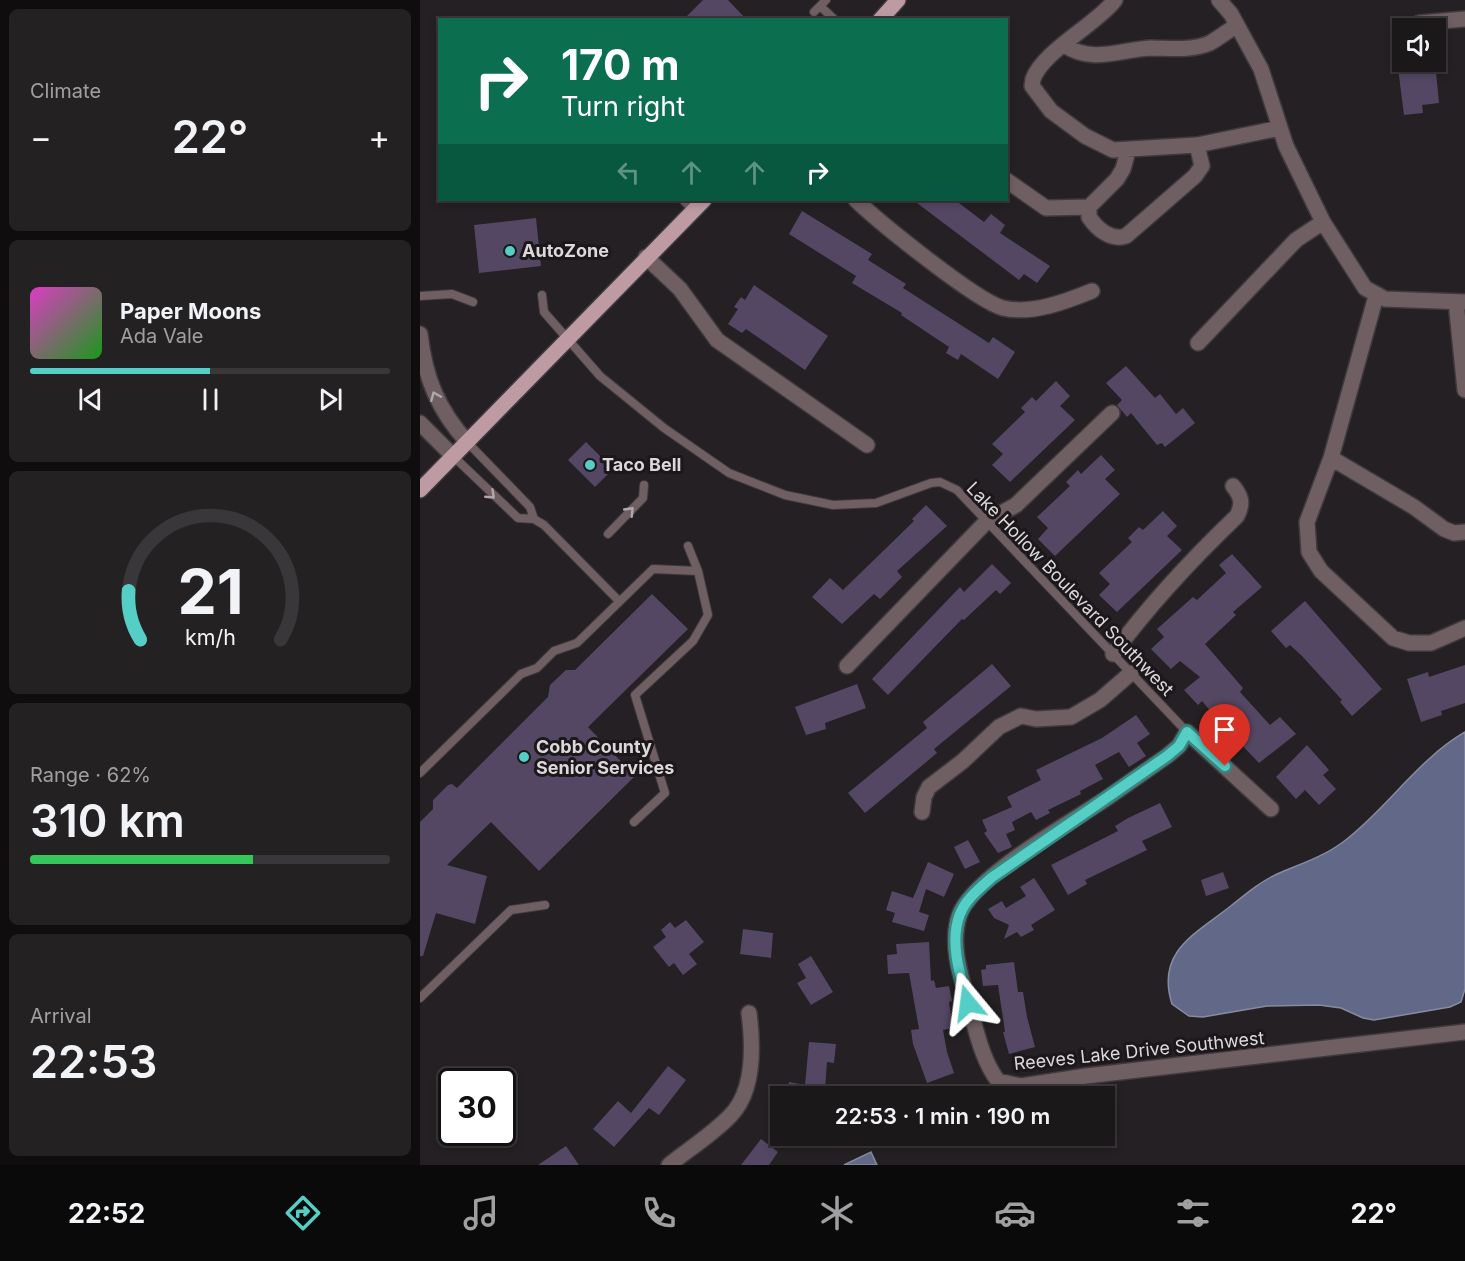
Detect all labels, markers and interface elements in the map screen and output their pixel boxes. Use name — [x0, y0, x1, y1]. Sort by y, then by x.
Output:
map controls — [1392, 18, 1446, 72]
button: sound — [1392, 18, 1446, 72]
text: 170 m — [561, 39, 679, 90]
icon: right — [462, 42, 540, 120]
text: Climate — [30, 79, 101, 103]
text: Turn right — [561, 90, 685, 123]
text: 22° — [172, 109, 248, 164]
text: − — [30, 117, 52, 157]
text: + — [368, 117, 390, 157]
icon: left — [612, 156, 645, 189]
icon: ahead — [675, 156, 708, 189]
icon: ahead — [738, 156, 771, 189]
icon: right — [801, 156, 834, 189]
place label: AutoZone — [522, 240, 609, 261]
marker: AutoZone — [503, 244, 517, 258]
text: Paper Moons — [120, 298, 261, 324]
text: Ada Vale — [120, 324, 203, 348]
icon: previous — [74, 383, 107, 416]
icon: pause — [194, 383, 227, 416]
icon: next — [314, 383, 347, 416]
one-way arrow — [430, 391, 442, 402]
place label: Taco Bell — [602, 454, 681, 475]
marker: Taco Bell — [583, 458, 597, 472]
street label: Lake Hollow Boulevard Southwest — [963, 478, 1178, 700]
one-way arrow — [484, 487, 495, 498]
one-way arrow — [623, 508, 634, 519]
text: 21 — [177, 554, 243, 629]
text: km/h — [185, 624, 235, 650]
pin — [1199, 704, 1250, 766]
icon: arrive — [1208, 713, 1241, 746]
place label: Cobb County Senior Services — [536, 736, 674, 778]
marker: Cobb County Senior Services — [517, 750, 531, 764]
text: Range · 62% — [30, 763, 151, 787]
text: 310 km — [30, 793, 185, 848]
position arrow — [936, 971, 1000, 1035]
text: Arrival — [30, 1004, 92, 1028]
street label: Reeves Lake Drive Southwest — [1013, 1027, 1265, 1074]
text: 22:53 — [30, 1034, 157, 1089]
speed limit sign: 30 — [438, 1068, 516, 1146]
text: 22:53 · 1 min · 190 m — [835, 1103, 1050, 1129]
icon: directions — [282, 1192, 324, 1234]
icon: music — [460, 1192, 502, 1234]
icon: phone — [638, 1192, 680, 1234]
icon: climate — [816, 1192, 858, 1234]
icon: car — [994, 1192, 1036, 1234]
icon: filters — [1172, 1192, 1214, 1234]
text: 22:52 — [68, 1197, 145, 1230]
text: 22° — [1350, 1197, 1397, 1230]

